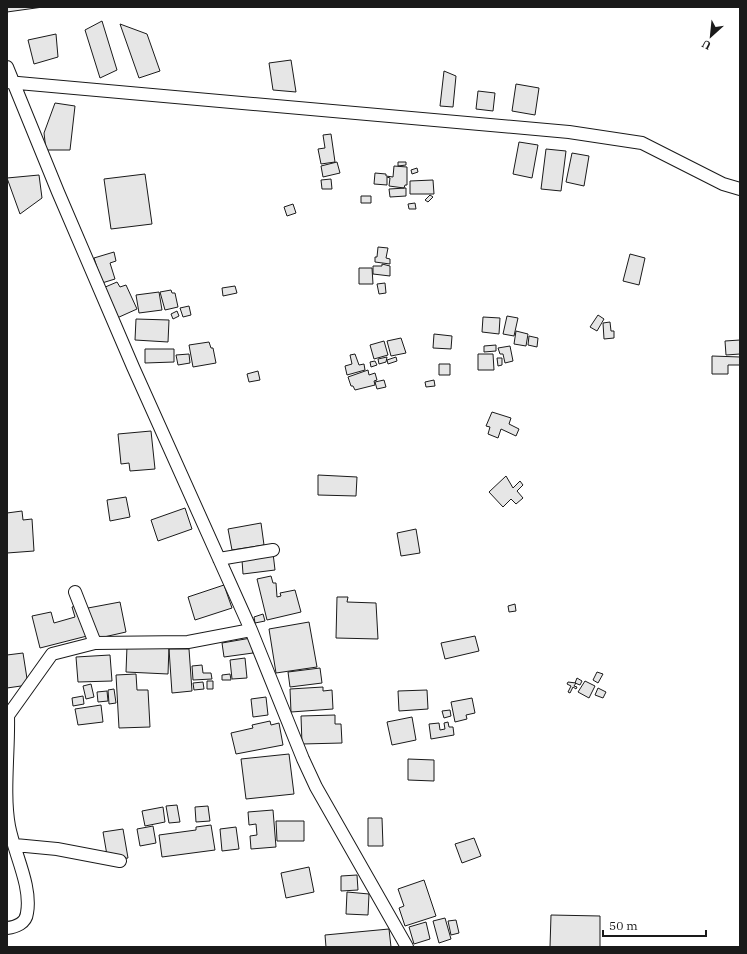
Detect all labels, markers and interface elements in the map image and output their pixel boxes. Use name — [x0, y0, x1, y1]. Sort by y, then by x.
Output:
north arrow — [691, 16, 731, 56]
text: U — [699, 37, 713, 53]
scale bar — [603, 912, 706, 938]
text: 50 m — [609, 918, 638, 933]

